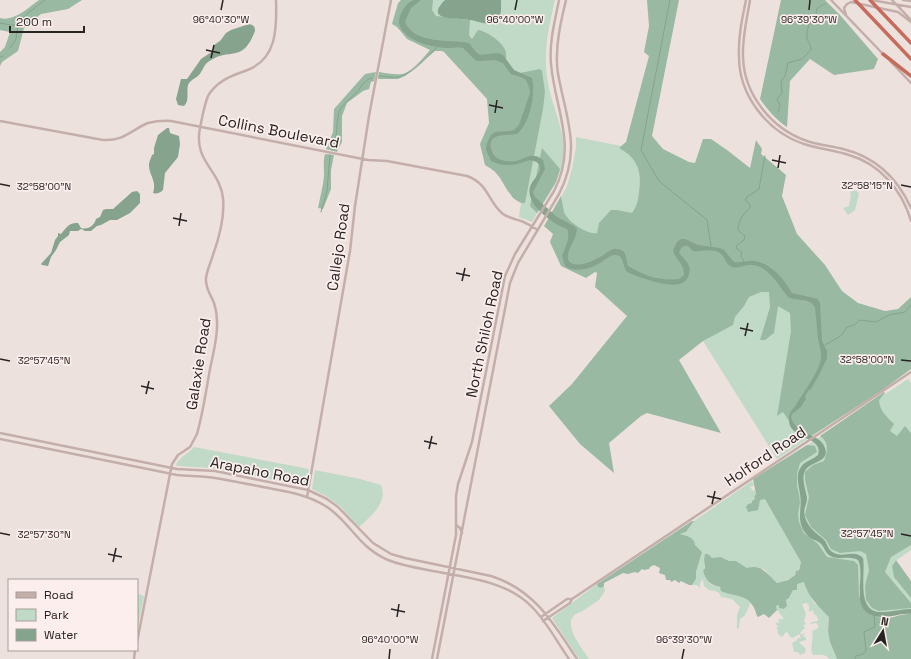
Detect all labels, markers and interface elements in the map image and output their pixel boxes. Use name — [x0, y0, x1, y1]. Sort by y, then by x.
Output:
scale bar — [10, 8, 84, 34]
text: 96°40'30"W — [193, 13, 250, 26]
text: 96°40'00"W — [486, 13, 544, 26]
text: 96°39'30"W — [781, 13, 837, 26]
text: 200 m — [16, 14, 52, 30]
street label: Collins Boulevard — [217, 110, 341, 152]
text: 32°58'15"N — [841, 179, 893, 192]
text: 32°58'00"N — [17, 180, 71, 193]
street label: Callejo Road — [322, 202, 354, 292]
street label: North Shiloh Road — [461, 269, 507, 399]
street label: Galaxie Road — [181, 317, 215, 411]
text: 32°58'00"N — [840, 353, 894, 366]
text: 32°57'45"N — [18, 354, 70, 367]
street label: Holford Road — [721, 422, 809, 490]
street label: Arapaho Road — [209, 452, 311, 490]
text: 32°57'45"N — [841, 527, 893, 540]
text: 32°57'30"N — [17, 528, 71, 541]
legend — [8, 579, 138, 651]
text: Road — [44, 587, 73, 603]
text: Park — [44, 607, 69, 623]
north arrow — [863, 611, 903, 651]
text: N — [880, 614, 890, 629]
text: Water — [44, 627, 78, 643]
text: 96°40'00"W — [361, 633, 419, 646]
text: 96°39'30"W — [656, 633, 712, 646]

